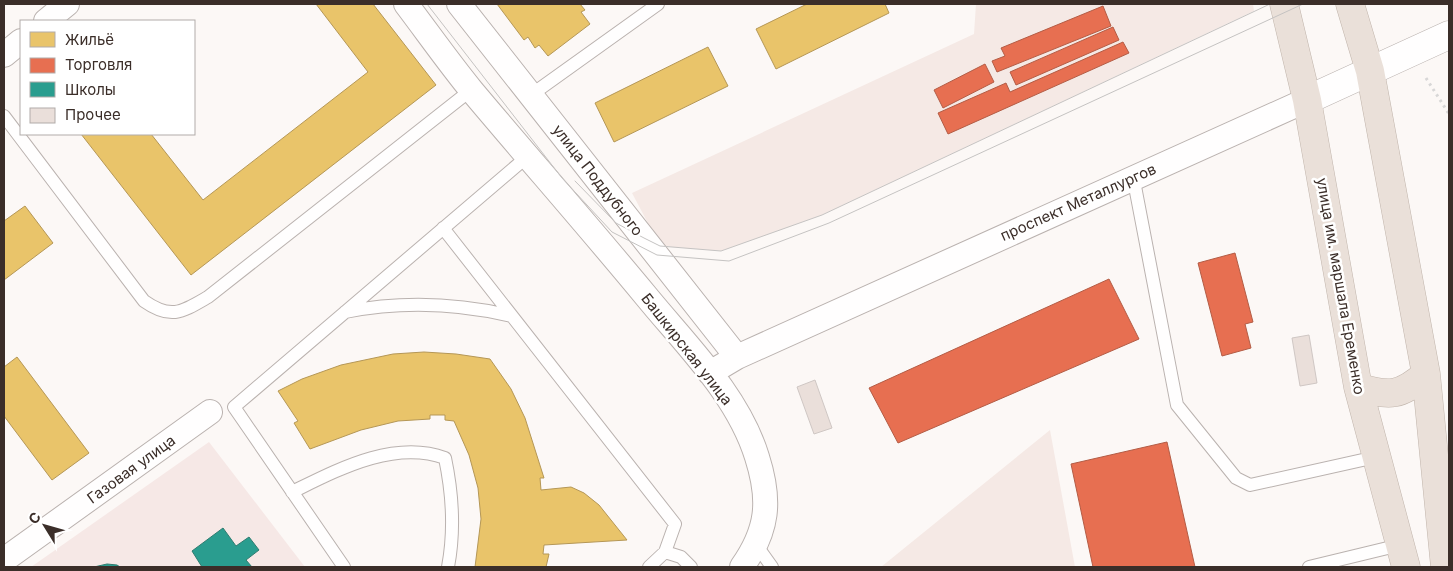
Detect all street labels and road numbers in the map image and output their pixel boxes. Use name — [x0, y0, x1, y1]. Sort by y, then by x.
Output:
street label: улица Поддубного — [549, 120, 647, 240]
street label: проспект Металлургов — [997, 159, 1159, 245]
street label: улица им. маршала Еременко — [1313, 176, 1369, 396]
street label: Башкирская улица — [637, 289, 737, 409]
street label: Газовая улица — [83, 431, 179, 507]

